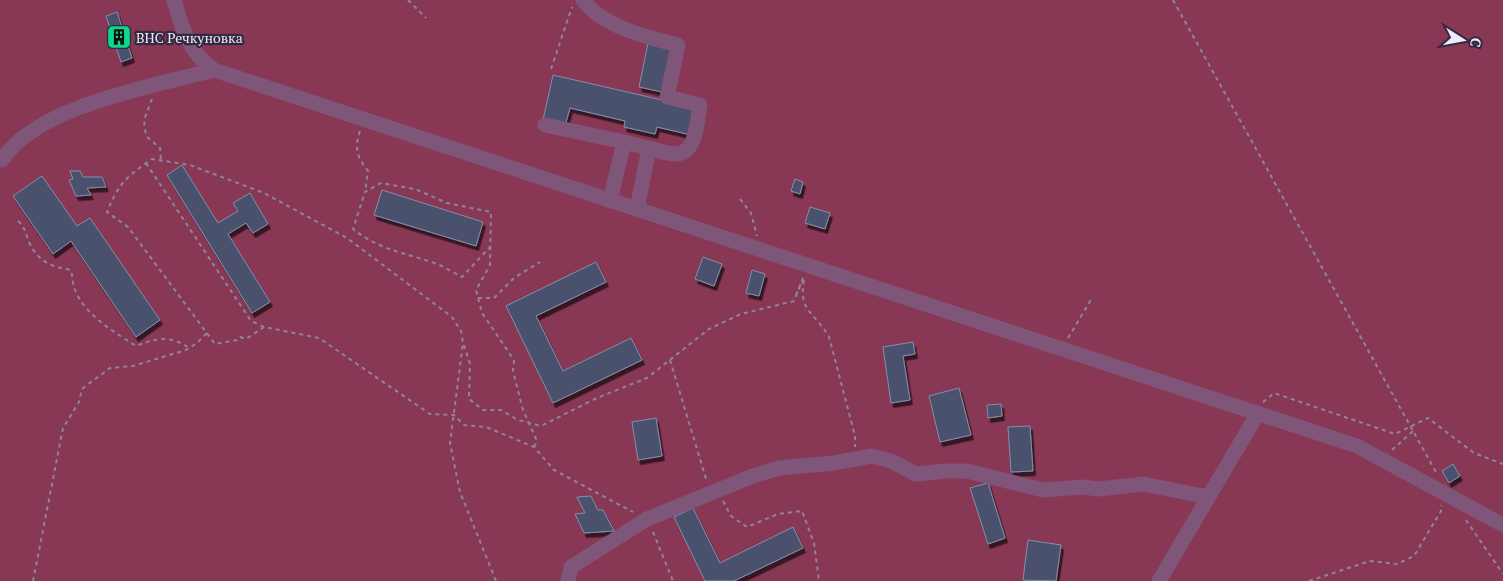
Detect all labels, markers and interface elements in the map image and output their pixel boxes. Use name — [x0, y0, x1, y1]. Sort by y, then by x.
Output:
north arrow — [1438, 15, 1488, 65]
building icon: ВНС Речкуновка — [106, 24, 132, 50]
place label: ВНС Речкуновка — [136, 28, 243, 47]
text: С — [1466, 36, 1486, 49]

